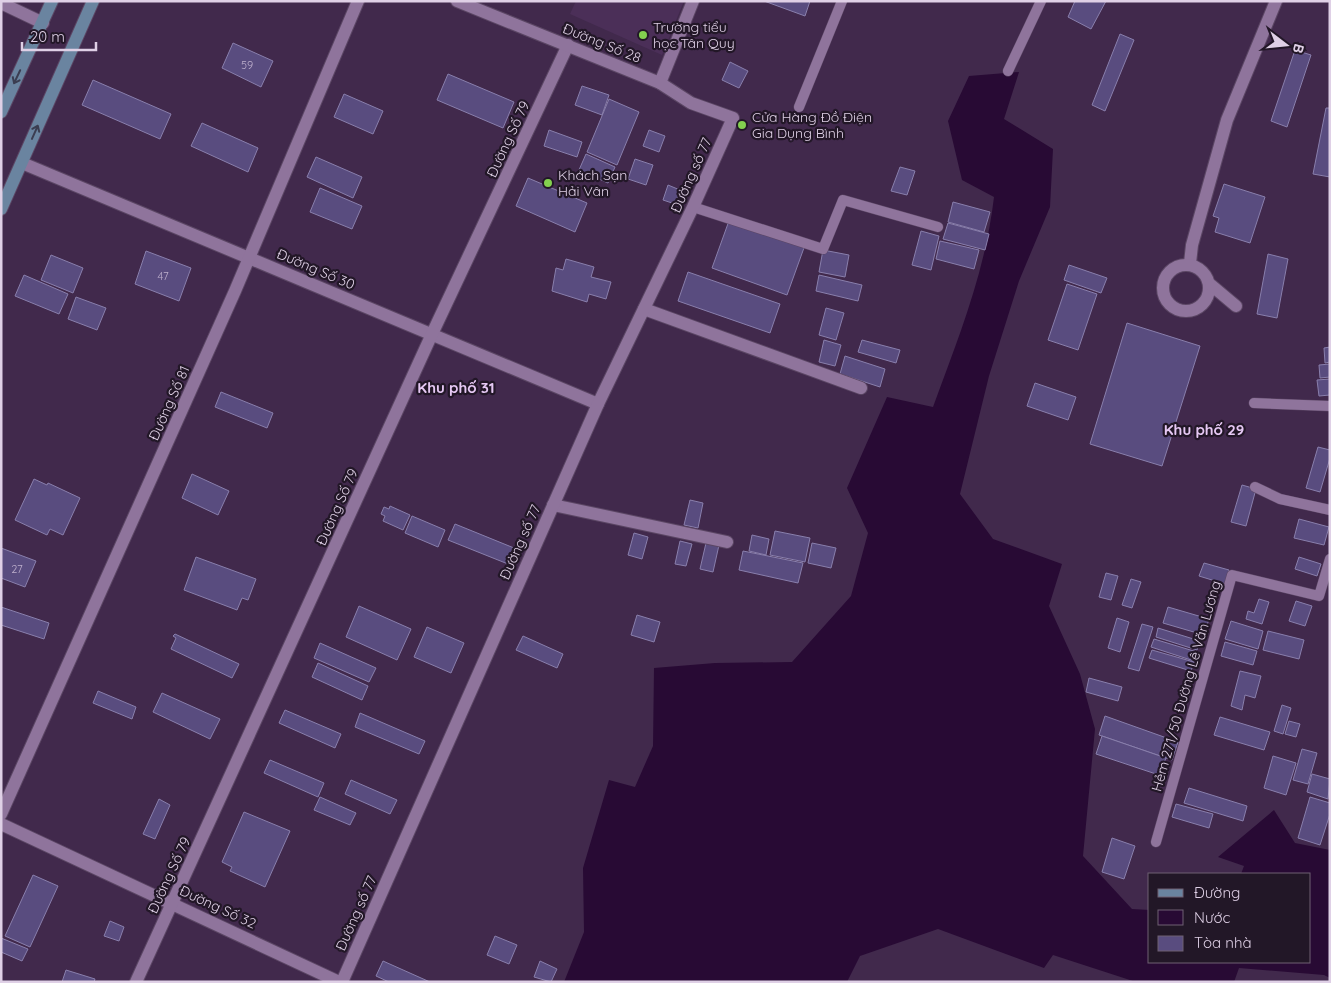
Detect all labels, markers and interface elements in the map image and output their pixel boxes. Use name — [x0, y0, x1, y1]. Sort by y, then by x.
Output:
place label: Trường tiểu học Tân Quy — [653, 18, 735, 52]
street label: Đường Số 28 — [560, 19, 644, 67]
scale bar — [22, 20, 96, 52]
north arrow — [1261, 20, 1311, 70]
text: 20 m — [30, 27, 65, 46]
marker: Trường tiểu học Tân Quy — [637, 29, 649, 41]
text: B — [1289, 42, 1308, 55]
house number: 59 — [241, 58, 253, 72]
one-way arrow — [12, 69, 22, 84]
street label: Đường Số 79 — [482, 98, 534, 180]
place label: Cửa Hàng Đồ Điện Gia Dụng Bình — [752, 108, 872, 142]
marker: Cửa Hàng Đồ Điện Gia Dụng Bình — [736, 119, 748, 131]
one-way arrow — [31, 125, 41, 140]
street label: Đường số 77 — [666, 135, 716, 215]
place label: Khách Sạn Hải Vân — [558, 166, 627, 200]
marker: Khách Sạn Hải Vân — [542, 177, 554, 189]
street label: Đường Số 30 — [274, 245, 358, 293]
house number: 47 — [157, 269, 169, 283]
street label: Đường Số 81 — [145, 363, 193, 443]
district label: Khu phố 31 — [417, 378, 495, 397]
district label: Khu phố 29 — [1164, 420, 1244, 439]
street label: Đường Số 79 — [312, 466, 362, 548]
street label: Đường số 77 — [495, 502, 545, 582]
house number: 27 — [11, 562, 23, 576]
street label: Hẻm 271/50 Đường Lê Văn Lương — [1147, 578, 1225, 794]
street label: Đường Số 79 — [143, 834, 195, 916]
street label: Đường số 77 — [331, 873, 381, 953]
legend — [1148, 873, 1311, 963]
street label: Đường Số 32 — [177, 881, 259, 933]
text: Đường — [1194, 883, 1240, 902]
text: Nước — [1194, 908, 1231, 927]
text: Tòa nhà — [1194, 933, 1252, 952]

